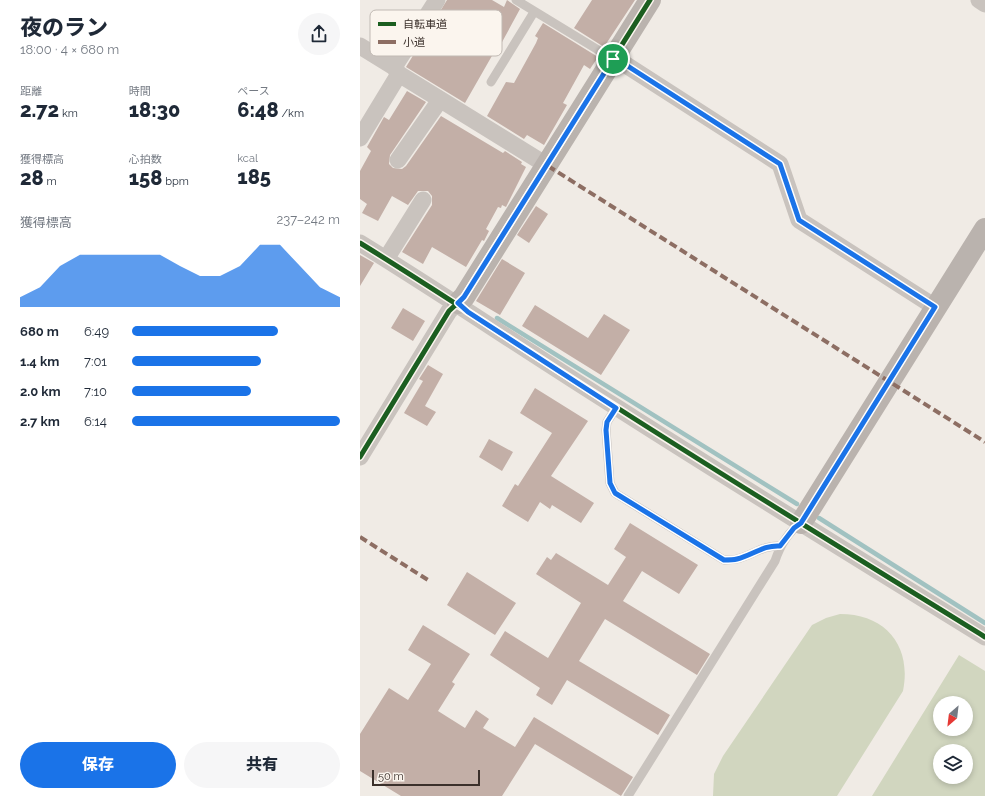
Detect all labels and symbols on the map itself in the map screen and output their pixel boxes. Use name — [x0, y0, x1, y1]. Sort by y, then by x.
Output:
legend — [370, 10, 502, 56]
text: 自転車道 — [403, 18, 447, 31]
text: 小道 — [403, 36, 425, 49]
pin — [596, 42, 630, 76]
north arrow — [933, 696, 973, 736]
scale bar — [372, 768, 480, 787]

